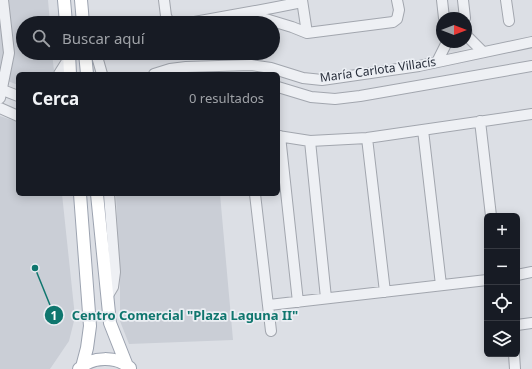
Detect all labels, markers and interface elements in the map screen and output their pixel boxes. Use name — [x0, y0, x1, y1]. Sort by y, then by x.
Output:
north arrow — [436, 12, 472, 48]
search box — [16, 16, 280, 60]
icon: search — [30, 27, 52, 49]
text: Buscar aquí — [62, 28, 145, 48]
street label: María Carlota Villacís — [319, 53, 437, 86]
text: Cerca — [32, 87, 79, 110]
text: 0 resultados — [189, 89, 264, 107]
map controls — [484, 213, 520, 357]
button: + — [484, 213, 520, 249]
button: − — [484, 249, 520, 285]
button: locate — [484, 285, 520, 321]
callout: Centro Comercial "Plaza Laguna II" — [44, 303, 307, 328]
text: Centro Comercial "Plaza Laguna II" — [72, 306, 298, 324]
text: 1 — [51, 307, 57, 324]
button: layers — [484, 321, 520, 357]

